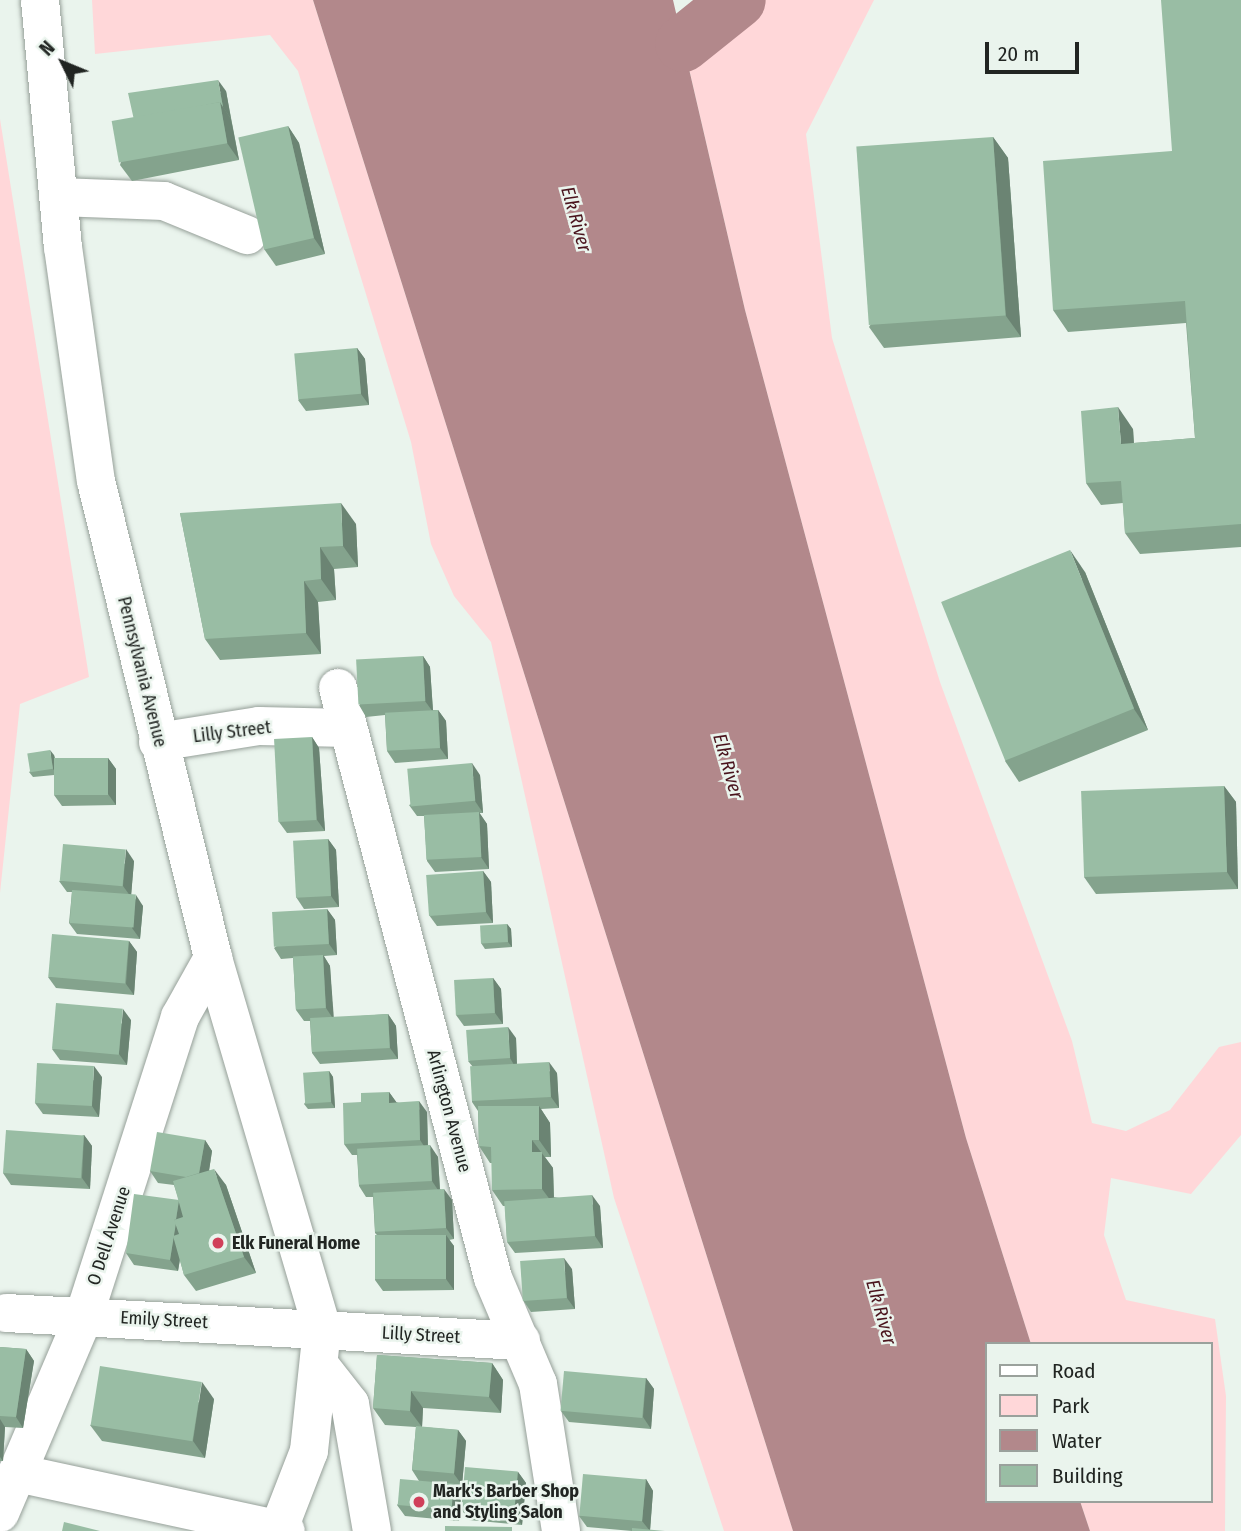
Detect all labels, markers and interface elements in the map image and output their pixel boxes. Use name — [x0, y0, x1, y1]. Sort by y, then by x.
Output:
north arrow — [28, 28, 98, 98]
scale bar — [989, 28, 1084, 72]
text: N — [35, 36, 60, 60]
text: 20 m — [998, 41, 1039, 67]
water label: Elk River — [556, 184, 596, 254]
street label: Pennsylvania Avenue — [113, 594, 171, 750]
street label: Lilly Street — [192, 717, 272, 747]
water label: Elk River — [708, 731, 748, 801]
street label: Arlington Avenue — [422, 1047, 476, 1175]
street label: O Dell Avenue — [83, 1184, 135, 1288]
place label: Elk Funeral Home — [232, 1232, 360, 1254]
marker: Elk Funeral Home — [210, 1235, 226, 1251]
water label: Elk River — [861, 1277, 901, 1347]
street label: Emily Street — [120, 1307, 208, 1333]
street label: Lilly Street — [381, 1322, 461, 1348]
legend — [986, 1342, 1213, 1503]
text: Road — [1052, 1358, 1096, 1384]
text: Park — [1052, 1393, 1089, 1419]
text: Water — [1052, 1428, 1102, 1454]
text: Building — [1052, 1463, 1123, 1489]
place label: Mark's Barber Shop and Styling Salon — [433, 1481, 579, 1524]
marker: Mark's Barber Shop and Styling Salon — [411, 1494, 427, 1510]

